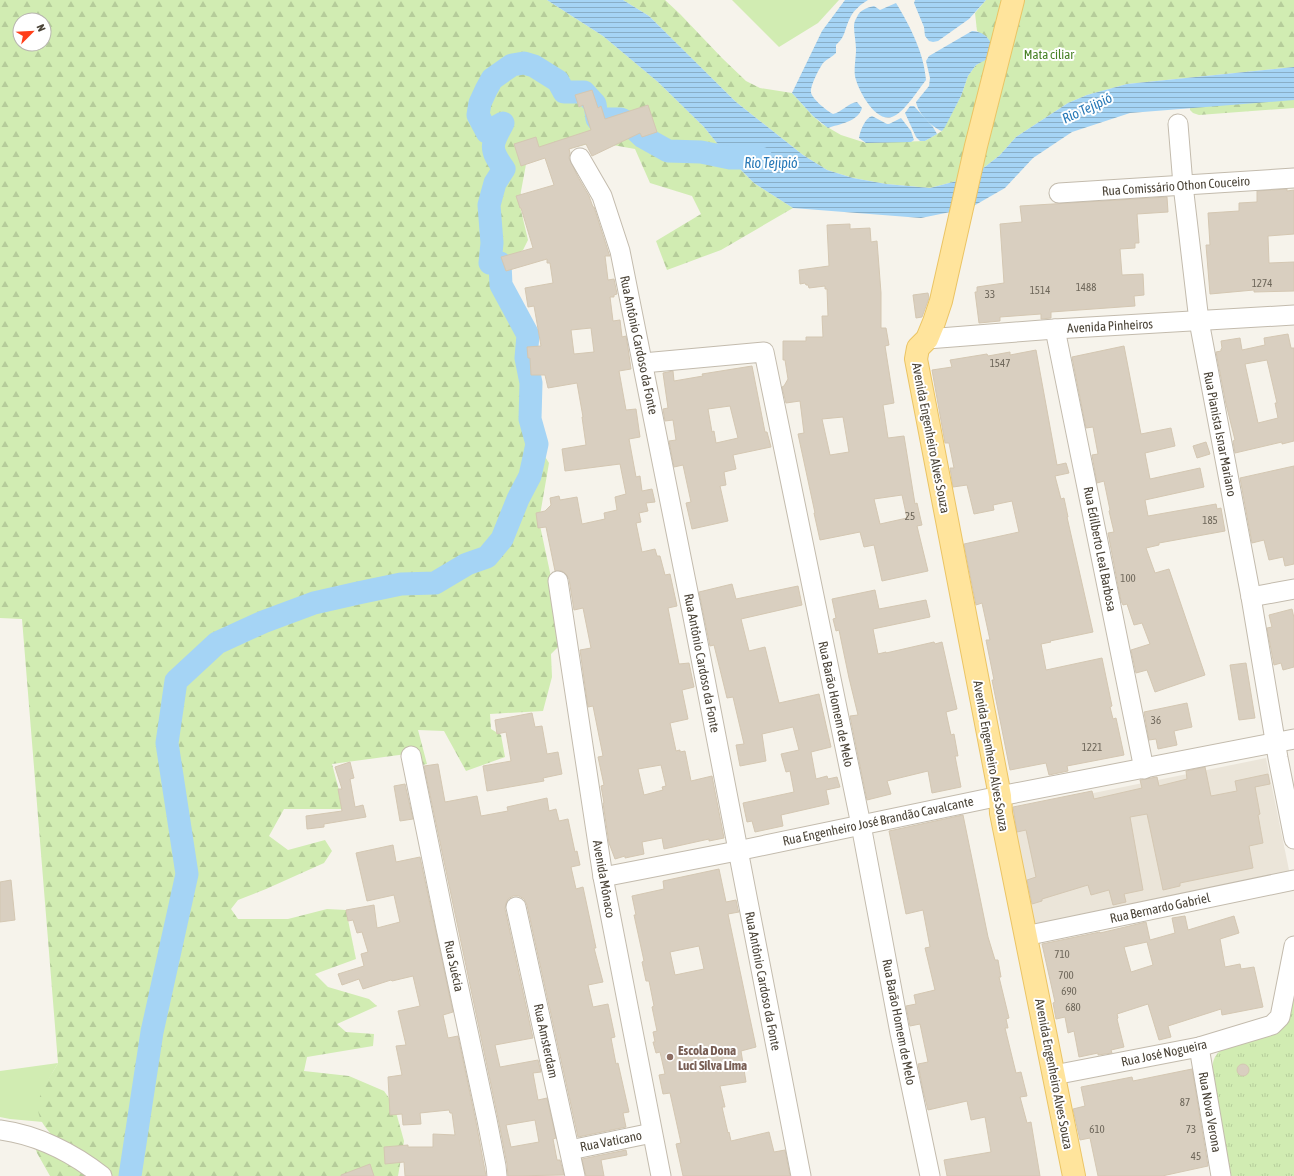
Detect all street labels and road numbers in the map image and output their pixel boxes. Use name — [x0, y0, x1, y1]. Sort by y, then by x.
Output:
street label: Rua Comissário Othon Couceiro — [1101, 173, 1251, 199]
street label: Rua Antônio Cardoso da Fonte — [617, 274, 661, 416]
street label: Avenida Pinheiros — [1067, 316, 1154, 336]
street label: Avenida Engenheiro Alves Souza — [909, 362, 953, 514]
street label: Rua Pianista Isnar Mariano — [1201, 370, 1239, 498]
street label: Rua Edilberto Leal Barbosa — [1081, 485, 1119, 613]
street label: Rua Antônio Cardoso da Fonte — [681, 592, 723, 734]
street label: Rua Barão Homem de Melo — [815, 640, 857, 768]
street label: Avenida Engenheiro Alves Souza — [970, 679, 1012, 833]
street label: Rua Engenheiro José Brandão Cavalcante — [781, 793, 975, 849]
street label: Avenida Mônaco — [590, 839, 618, 919]
street label: Rua Bernardo Gabriel — [1109, 890, 1212, 926]
street label: Rua Antônio Cardoso da Fonte — [742, 910, 784, 1052]
street label: Rua Suécia — [441, 939, 467, 993]
street label: Rua Barão Homem de Melo — [879, 958, 919, 1086]
street label: Avenida Engenheiro Alves Souza — [1032, 998, 1076, 1150]
street label: Rua Amsterdam — [531, 1002, 561, 1080]
street label: Rua José Nogueira — [1120, 1037, 1208, 1069]
street label: Rua Nova Verona — [1196, 1071, 1224, 1153]
street label: Rua Vaticano — [579, 1128, 643, 1154]

